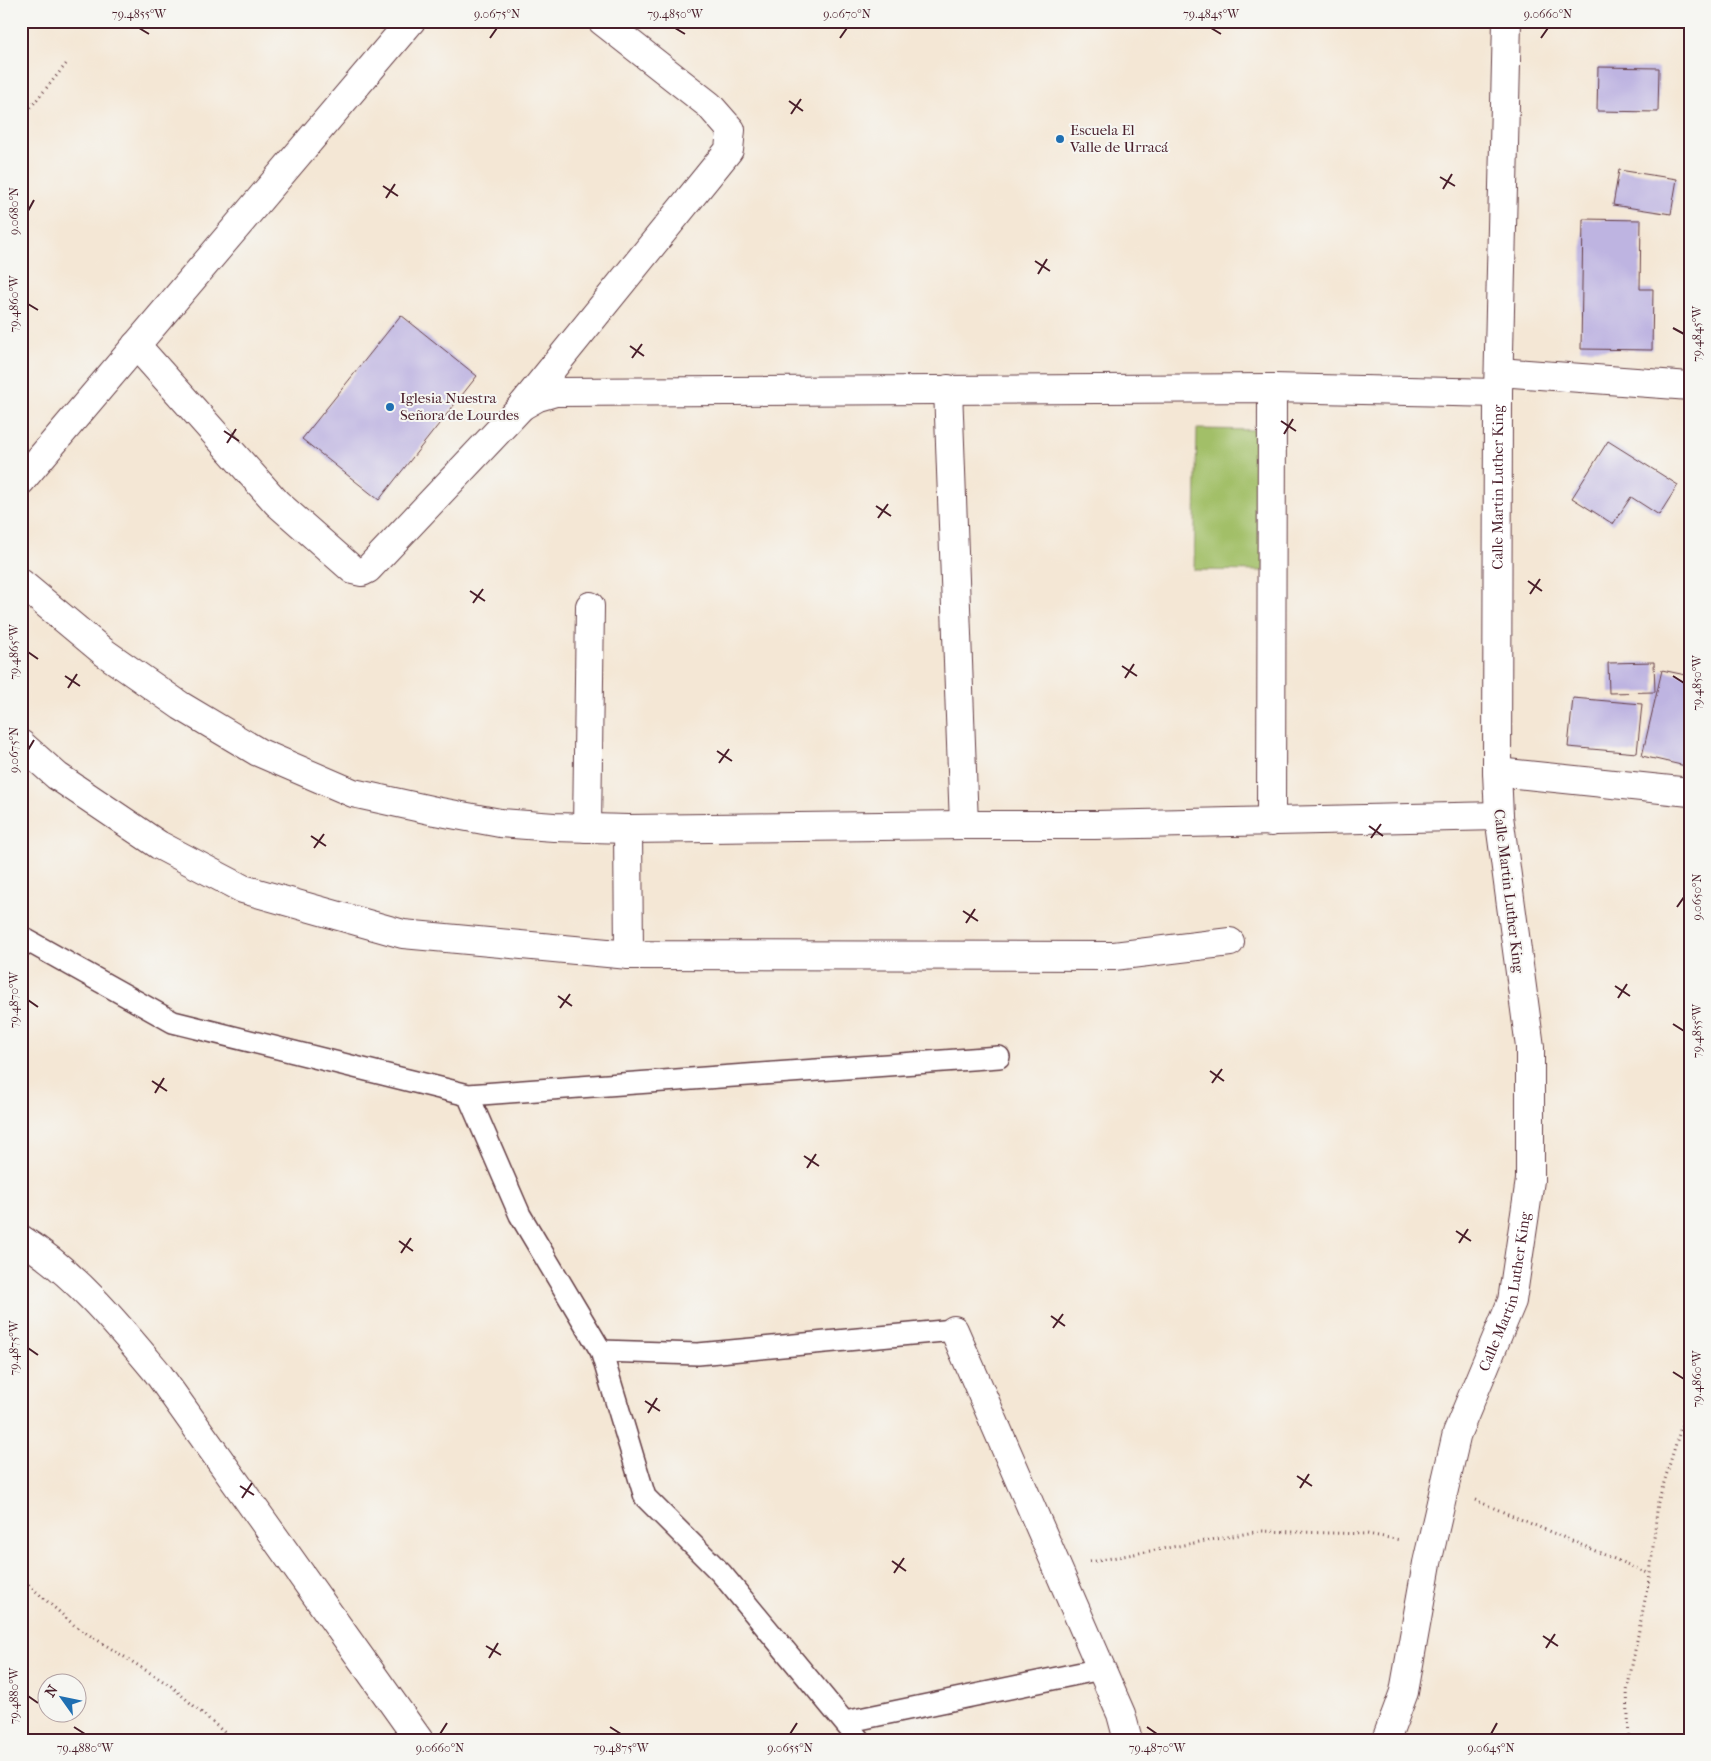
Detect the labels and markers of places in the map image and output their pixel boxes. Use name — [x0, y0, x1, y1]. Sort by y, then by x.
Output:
place label: Escuela El Valle de Urracá — [1069, 121, 1169, 156]
marker: Escuela El Valle de Urracá — [1054, 133, 1066, 145]
place label: Iglesia Nuestra Señora de Lourdes — [400, 389, 519, 424]
marker: Iglesia Nuestra Señora de Lourdes — [384, 401, 396, 413]

